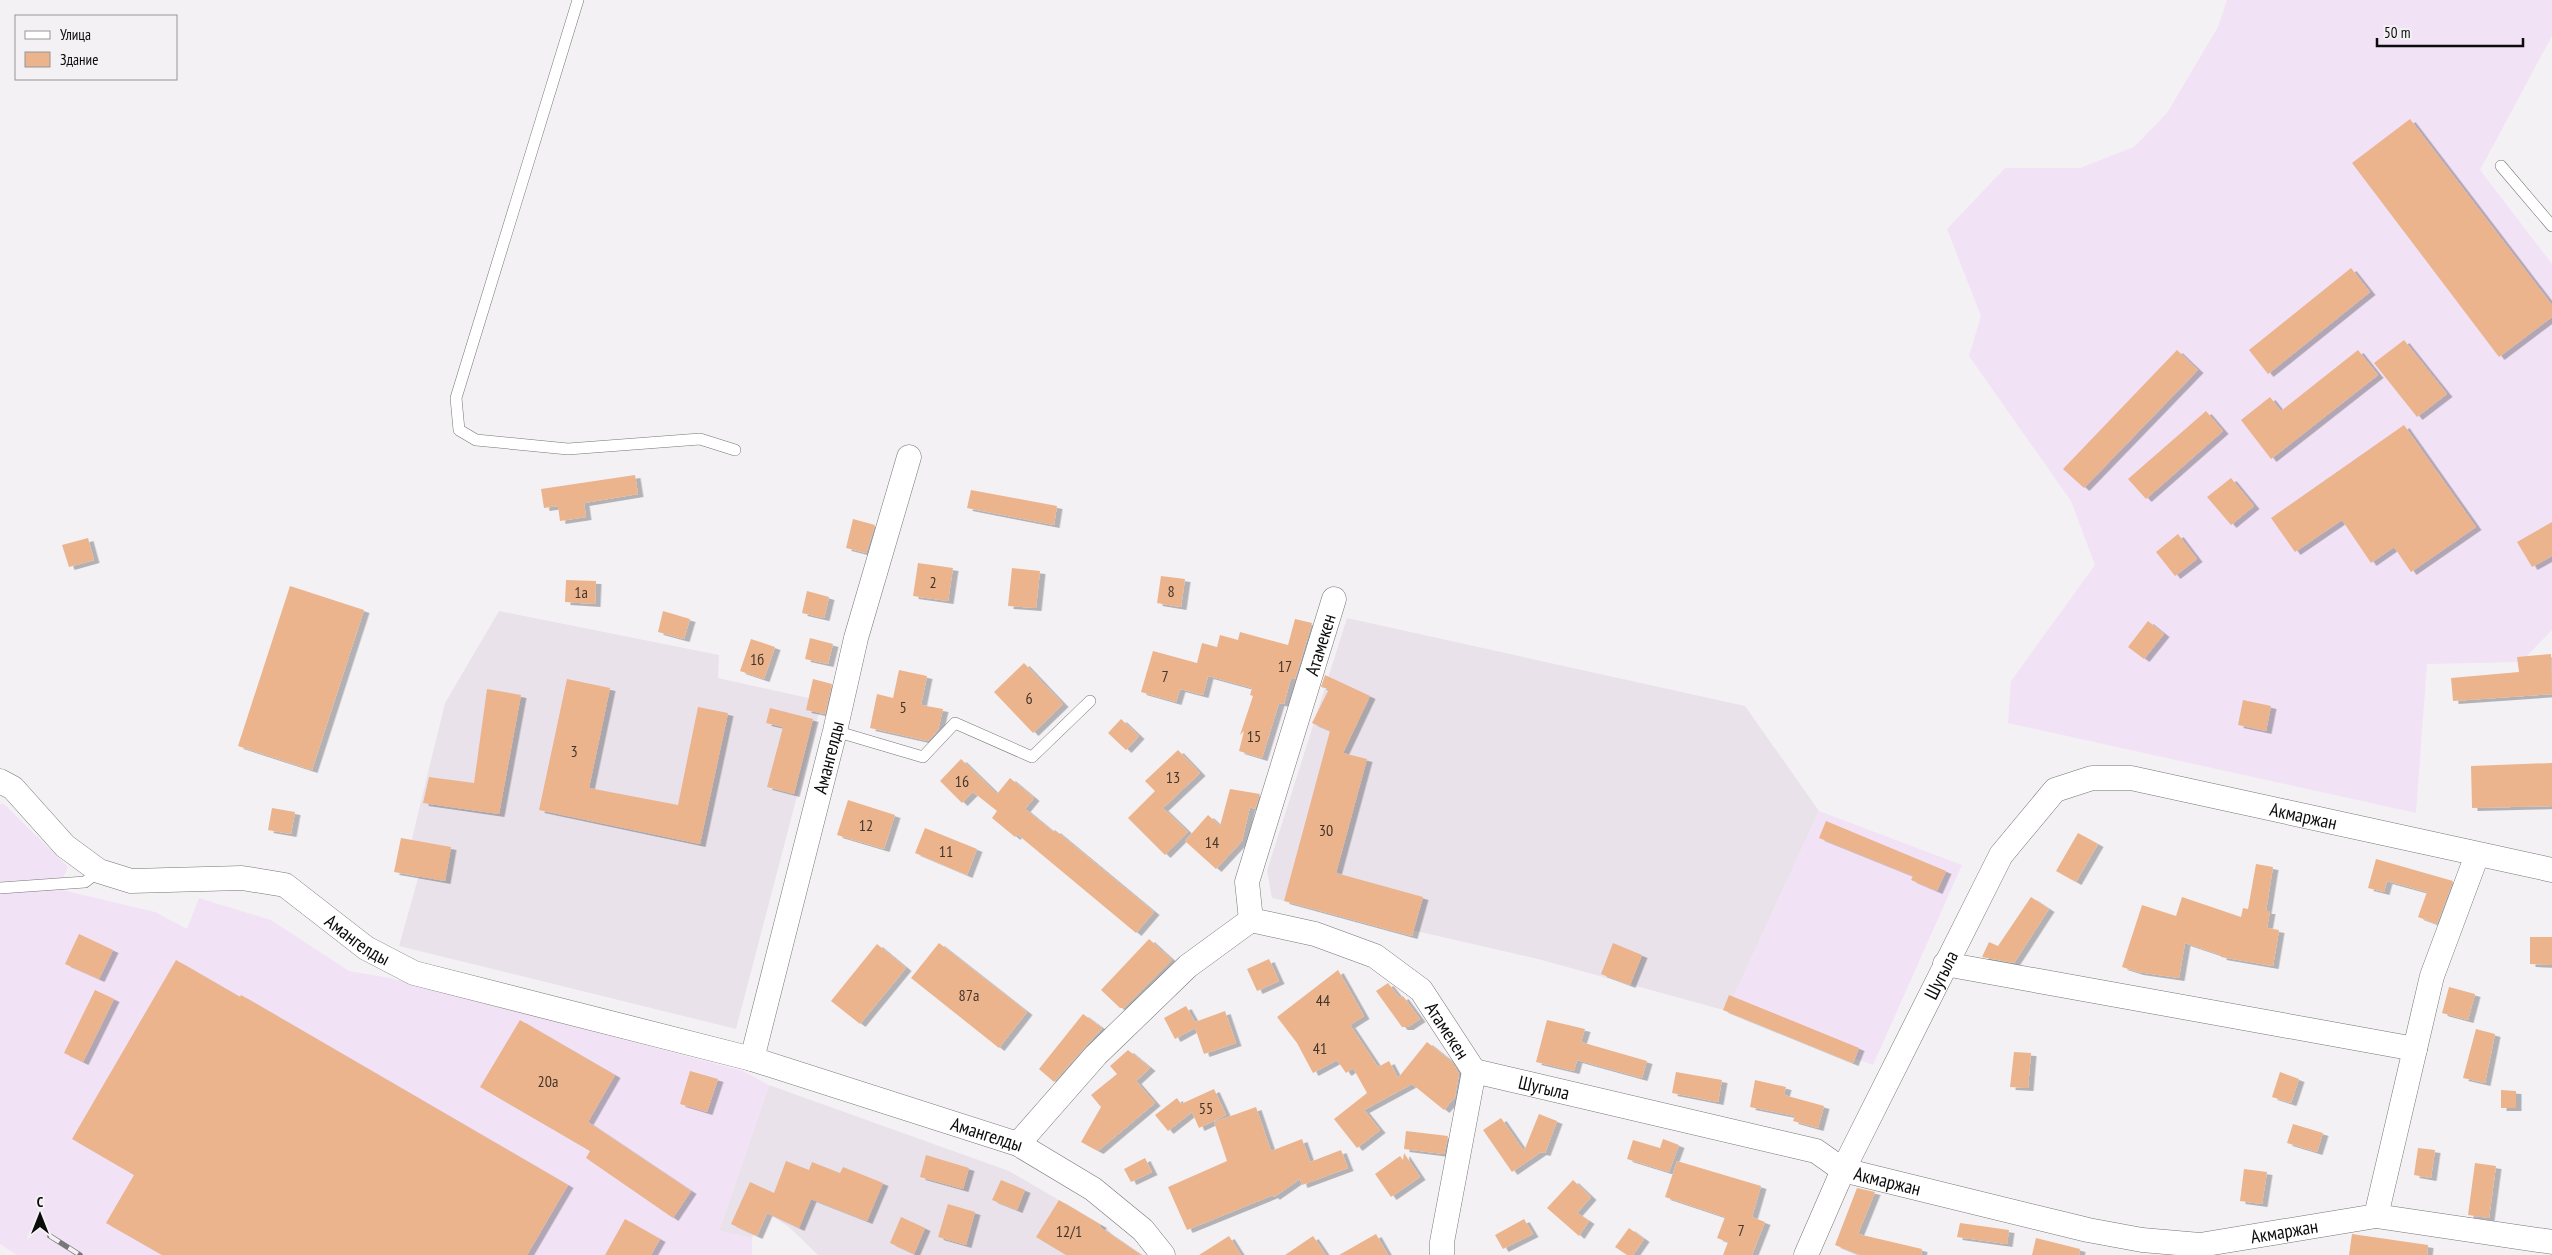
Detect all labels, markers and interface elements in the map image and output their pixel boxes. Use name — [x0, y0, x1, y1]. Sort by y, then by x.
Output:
legend — [15, 15, 178, 80]
scale bar — [2377, 15, 2523, 47]
text: 50 m — [2384, 23, 2410, 42]
text: Улица — [60, 25, 91, 44]
text: Здание — [60, 50, 98, 69]
house number: 2 — [929, 572, 937, 592]
house number: 8 — [1167, 581, 1175, 601]
house number: 1а — [574, 582, 588, 602]
street label: Атамекен — [1299, 611, 1341, 678]
house number: 1б — [750, 649, 764, 669]
house number: 17 — [1278, 656, 1292, 676]
house number: 7 — [1161, 666, 1169, 686]
house number: 6 — [1025, 688, 1033, 708]
house number: 5 — [899, 697, 907, 717]
street label: Амангелды — [808, 719, 849, 796]
house number: 15 — [1247, 726, 1261, 746]
house number: 3 — [570, 741, 578, 761]
house number: 13 — [1166, 767, 1180, 787]
house number: 16 — [955, 771, 969, 791]
street label: Акмаржан — [2268, 797, 2339, 835]
house number: 12 — [859, 815, 873, 835]
house number: 30 — [1319, 820, 1333, 840]
house number: 14 — [1205, 832, 1219, 852]
house number: 11 — [939, 841, 953, 861]
street label: Амангелды — [320, 909, 394, 970]
street label: Шугыла — [1919, 946, 1963, 1003]
house number: 87а — [959, 985, 979, 1005]
house number: 44 — [1316, 990, 1330, 1010]
street label: Атамекен — [1420, 997, 1475, 1064]
house number: 41 — [1313, 1038, 1327, 1058]
street label: Шугыла — [1516, 1070, 1572, 1105]
house number: 20а — [538, 1071, 558, 1091]
house number: 55 — [1199, 1098, 1213, 1118]
street label: Амангелды — [948, 1111, 1026, 1157]
street label: Акмаржан — [1852, 1161, 1923, 1201]
north arrow — [15, 1190, 65, 1240]
text: С — [37, 1193, 44, 1211]
street label: Акмаржан — [2249, 1214, 2320, 1248]
house number: 7 — [1737, 1220, 1745, 1240]
house number: 12/1 — [1056, 1221, 1082, 1241]

